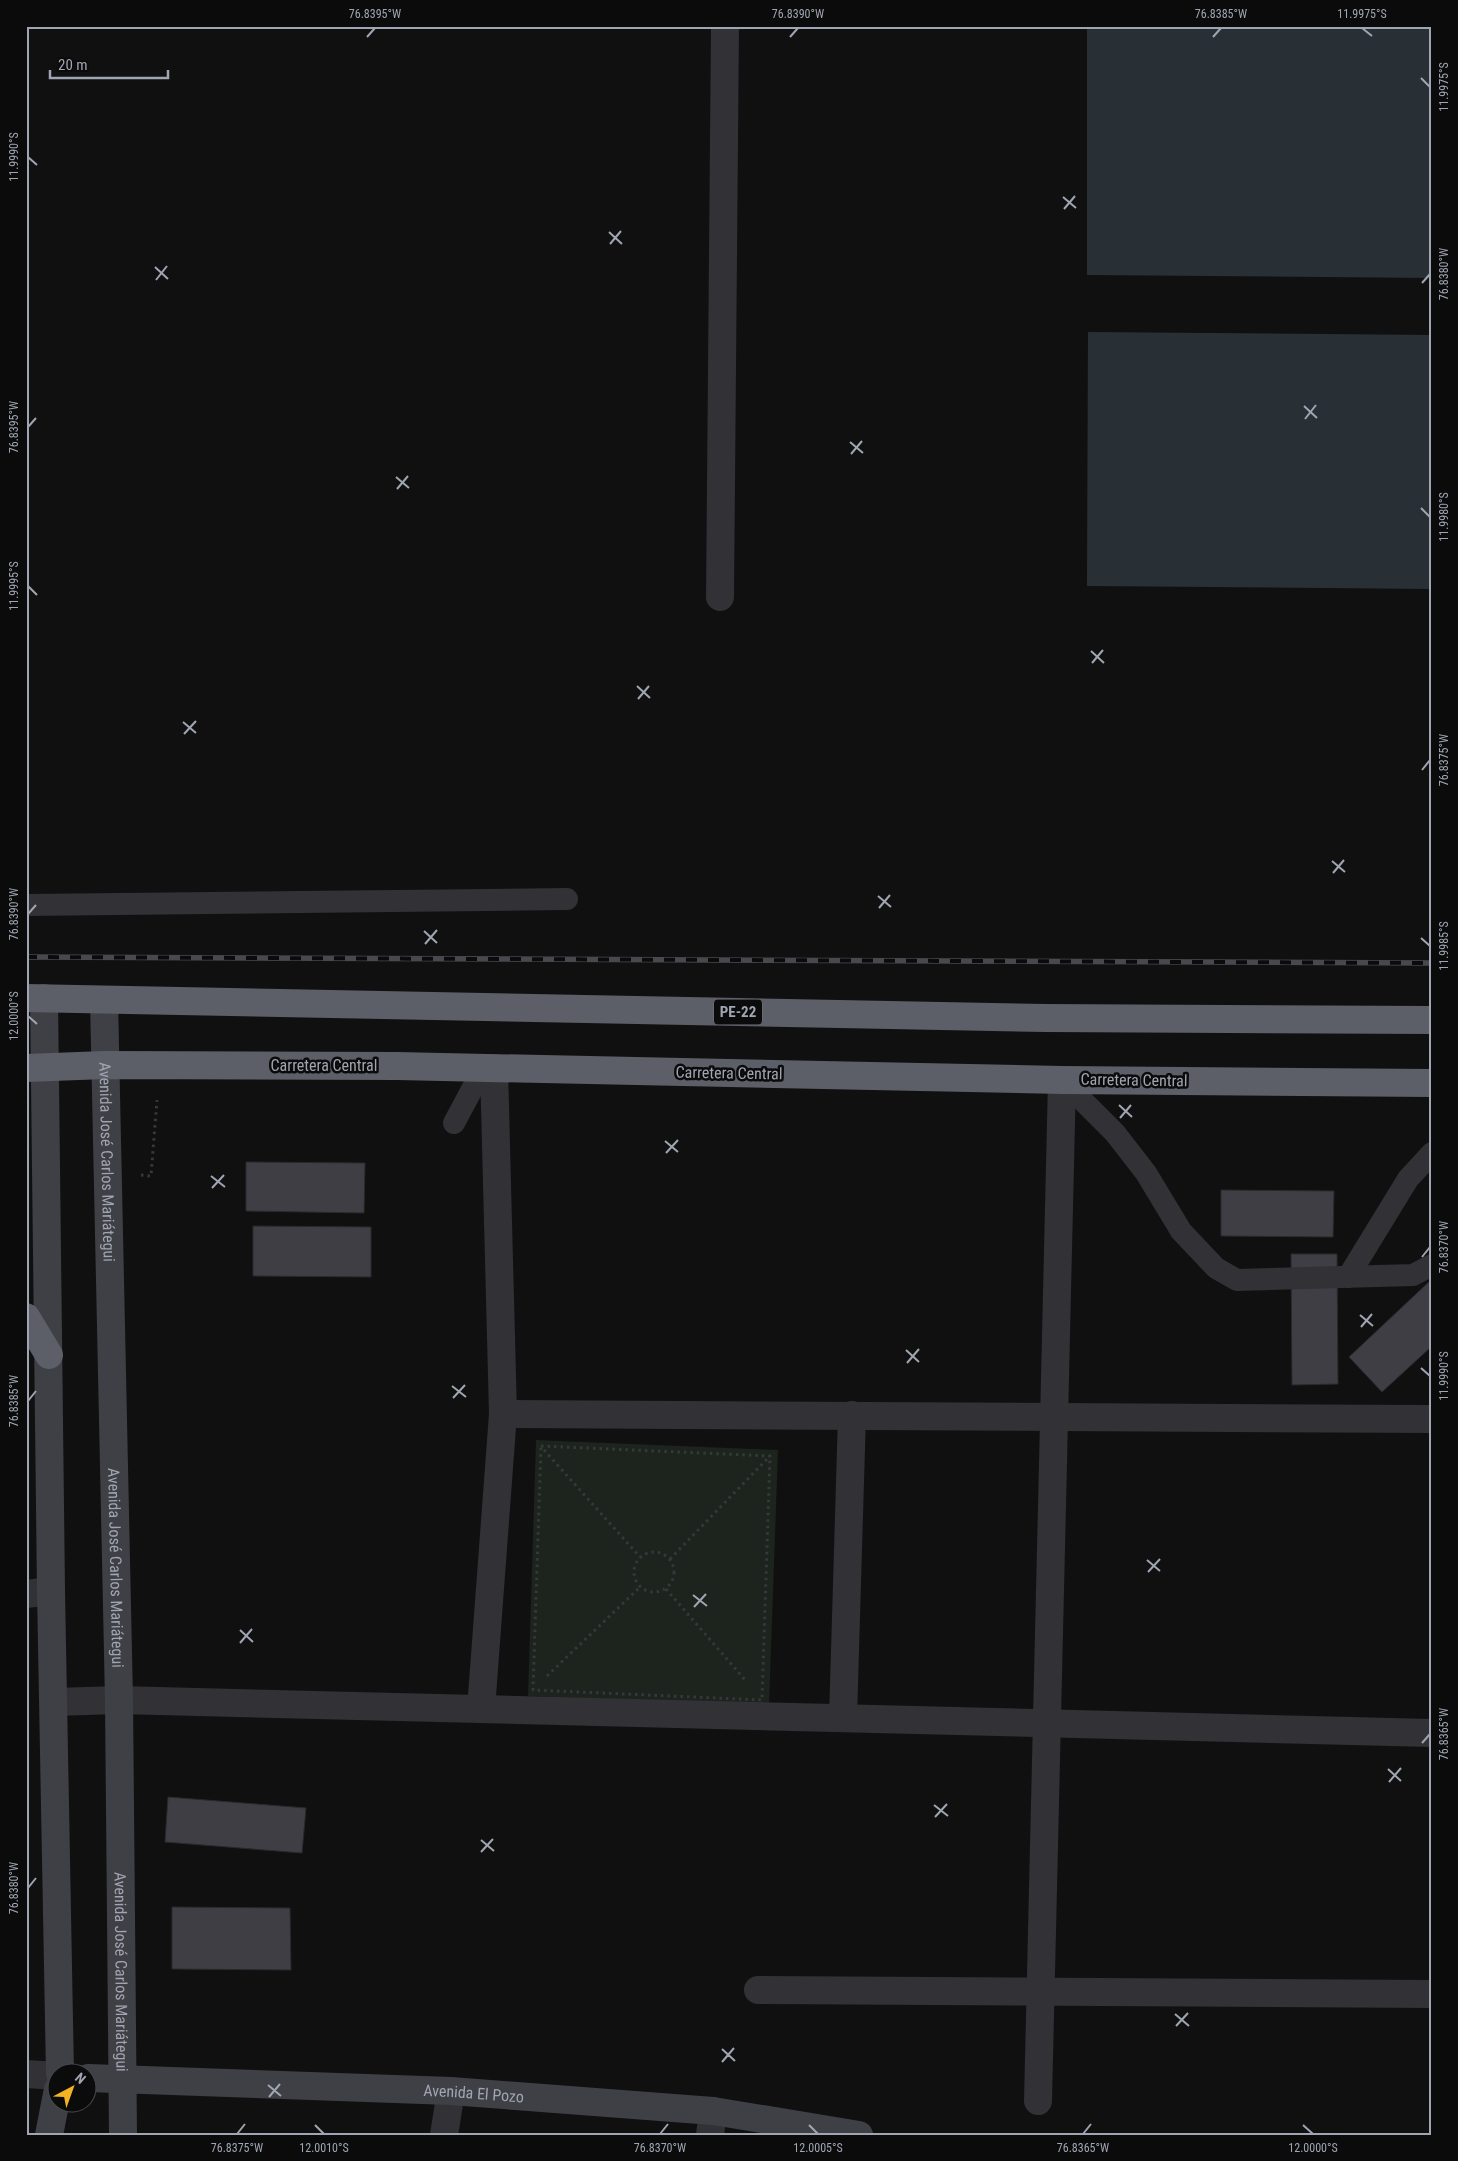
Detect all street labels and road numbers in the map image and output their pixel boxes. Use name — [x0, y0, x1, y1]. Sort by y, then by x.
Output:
road number: PE-22 — [714, 1000, 762, 1024]
street label: Carretera Central — [271, 1056, 377, 1075]
street label: Avenida José Carlos Mariátegui — [96, 1062, 119, 1262]
street label: Carretera Central — [675, 1063, 783, 1083]
street label: Carretera Central — [1080, 1070, 1188, 1090]
street label: Avenida José Carlos Mariátegui — [105, 1468, 128, 1668]
street label: Avenida José Carlos Mariátegui — [111, 1872, 132, 2072]
street label: Avenida El Pozo — [423, 2081, 525, 2106]

